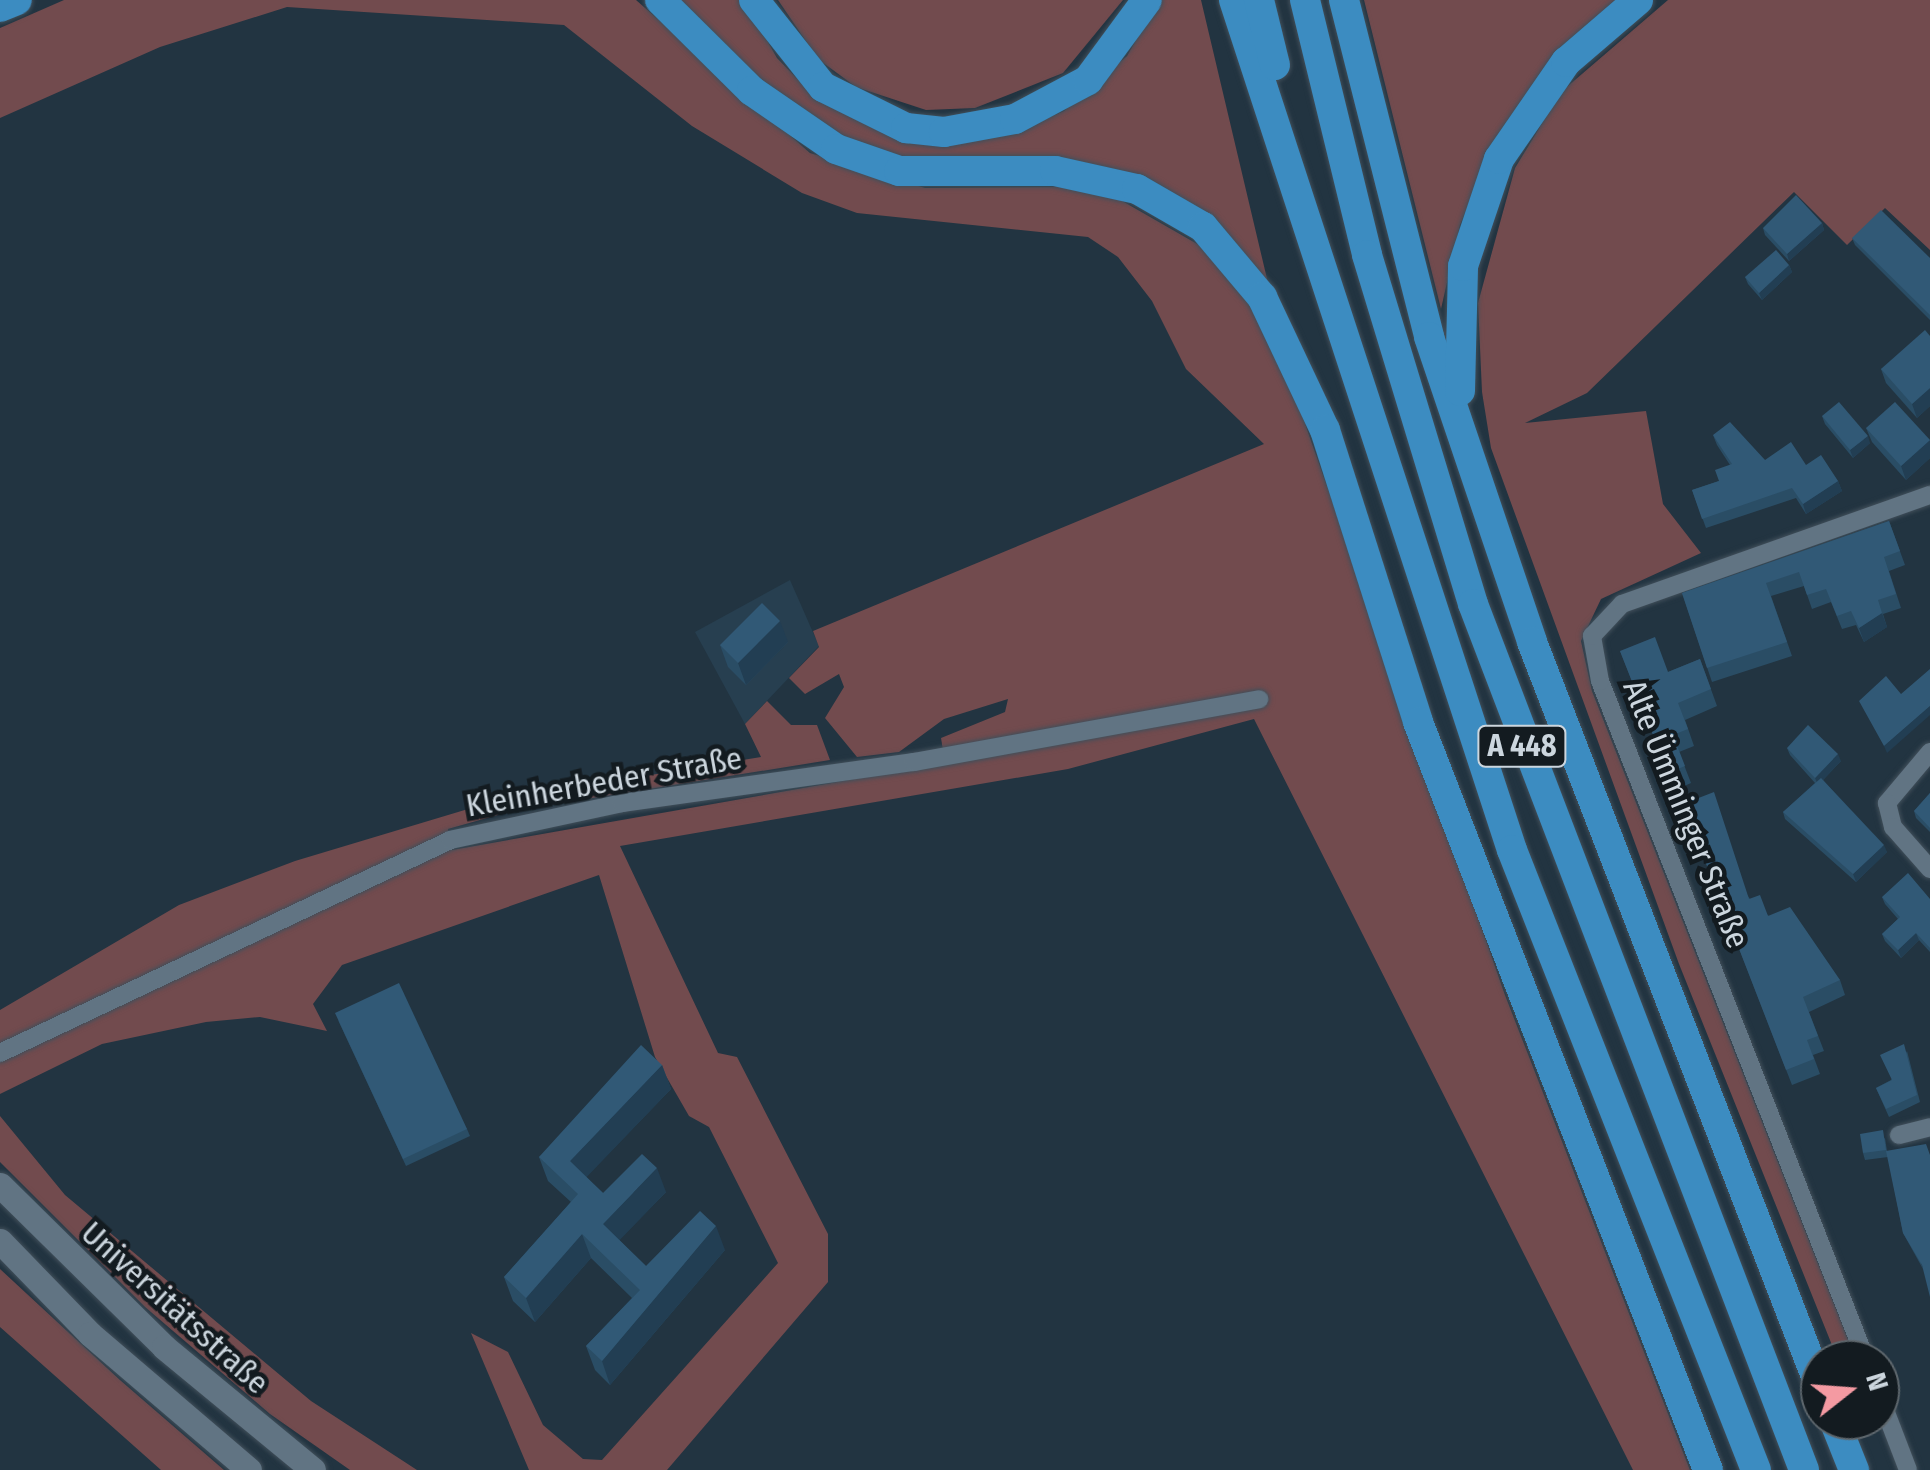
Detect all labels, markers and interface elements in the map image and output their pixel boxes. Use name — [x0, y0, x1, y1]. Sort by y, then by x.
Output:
street label: Alte Ümminger Straße — [1615, 674, 1757, 954]
road number: A 448 — [1477, 721, 1567, 771]
street label: Kleinherbeder Straße — [463, 739, 745, 825]
street label: Universitätsstraße — [73, 1214, 277, 1402]
north arrow — [1800, 1340, 1900, 1440]
text: N — [1859, 1369, 1895, 1395]

